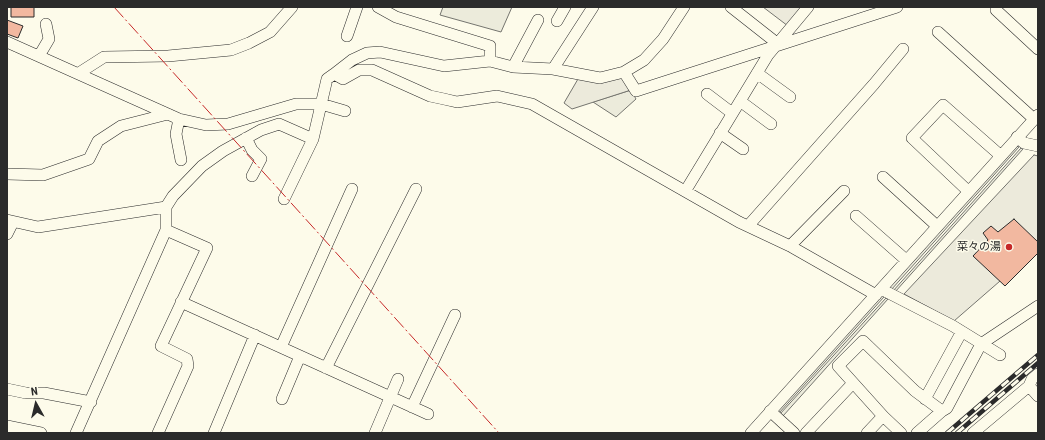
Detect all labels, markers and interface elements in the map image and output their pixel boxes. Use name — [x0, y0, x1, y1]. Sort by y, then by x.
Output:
place label: 菜々の湯 — [957, 240, 1001, 254]
marker: 菜々の湯 — [1004, 242, 1014, 252]
north arrow — [16, 384, 56, 424]
text: N — [30, 385, 39, 399]

